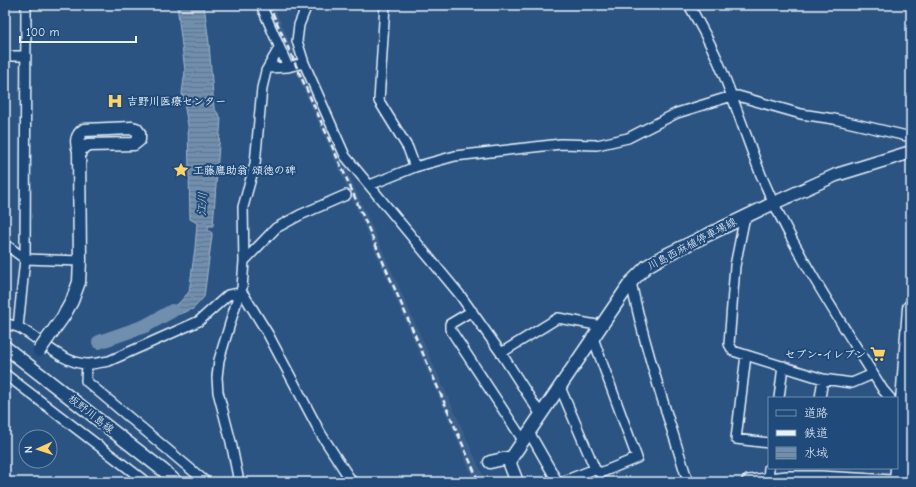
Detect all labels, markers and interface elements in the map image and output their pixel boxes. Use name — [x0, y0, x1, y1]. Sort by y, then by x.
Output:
scale bar — [20, 18, 136, 44]
text: 100 m — [26, 25, 59, 39]
hospital icon: 吉野川医療センター — [106, 92, 124, 110]
place label: 吉野川医療センター — [127, 95, 226, 108]
place icon: 工藤鷹助翁 頌徳の碑 — [172, 161, 190, 179]
place label: 工藤鷹助翁 頌徳の碑 — [193, 164, 296, 177]
water label: 江川 — [194, 192, 210, 216]
street label: 川島西麻植停車場線 — [645, 215, 739, 273]
supermarket icon: セブン-イレブン — [869, 345, 887, 363]
place label: セブン-イレブン — [785, 348, 866, 361]
street label: 板野川島線 — [65, 392, 117, 436]
legend — [768, 397, 898, 469]
text: 道路 — [804, 406, 828, 420]
text: 鉄道 — [804, 426, 828, 440]
north arrow — [18, 429, 58, 469]
text: N — [22, 446, 35, 453]
text: 水域 — [804, 446, 828, 460]

